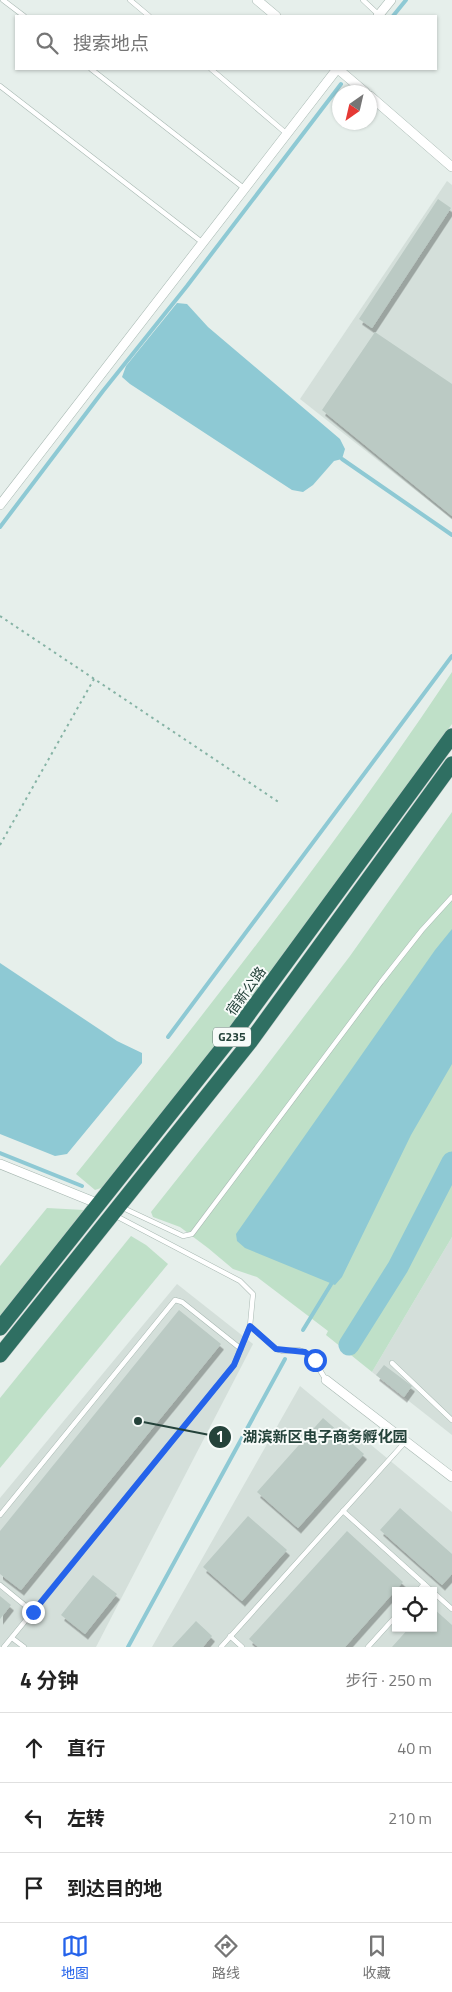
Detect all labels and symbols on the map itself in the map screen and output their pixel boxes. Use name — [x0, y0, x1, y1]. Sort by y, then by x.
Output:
north arrow — [332, 85, 377, 130]
street label: 宿新公路 — [221, 962, 271, 1020]
road number: G235 — [213, 1028, 251, 1046]
route start — [304, 1349, 327, 1372]
callout: 湖滨新区电子商务孵化园 — [208, 1422, 418, 1452]
text: 1 — [216, 1425, 224, 1448]
text: 湖滨新区电子商务孵化园 — [242, 1425, 408, 1448]
route end — [22, 1601, 45, 1624]

